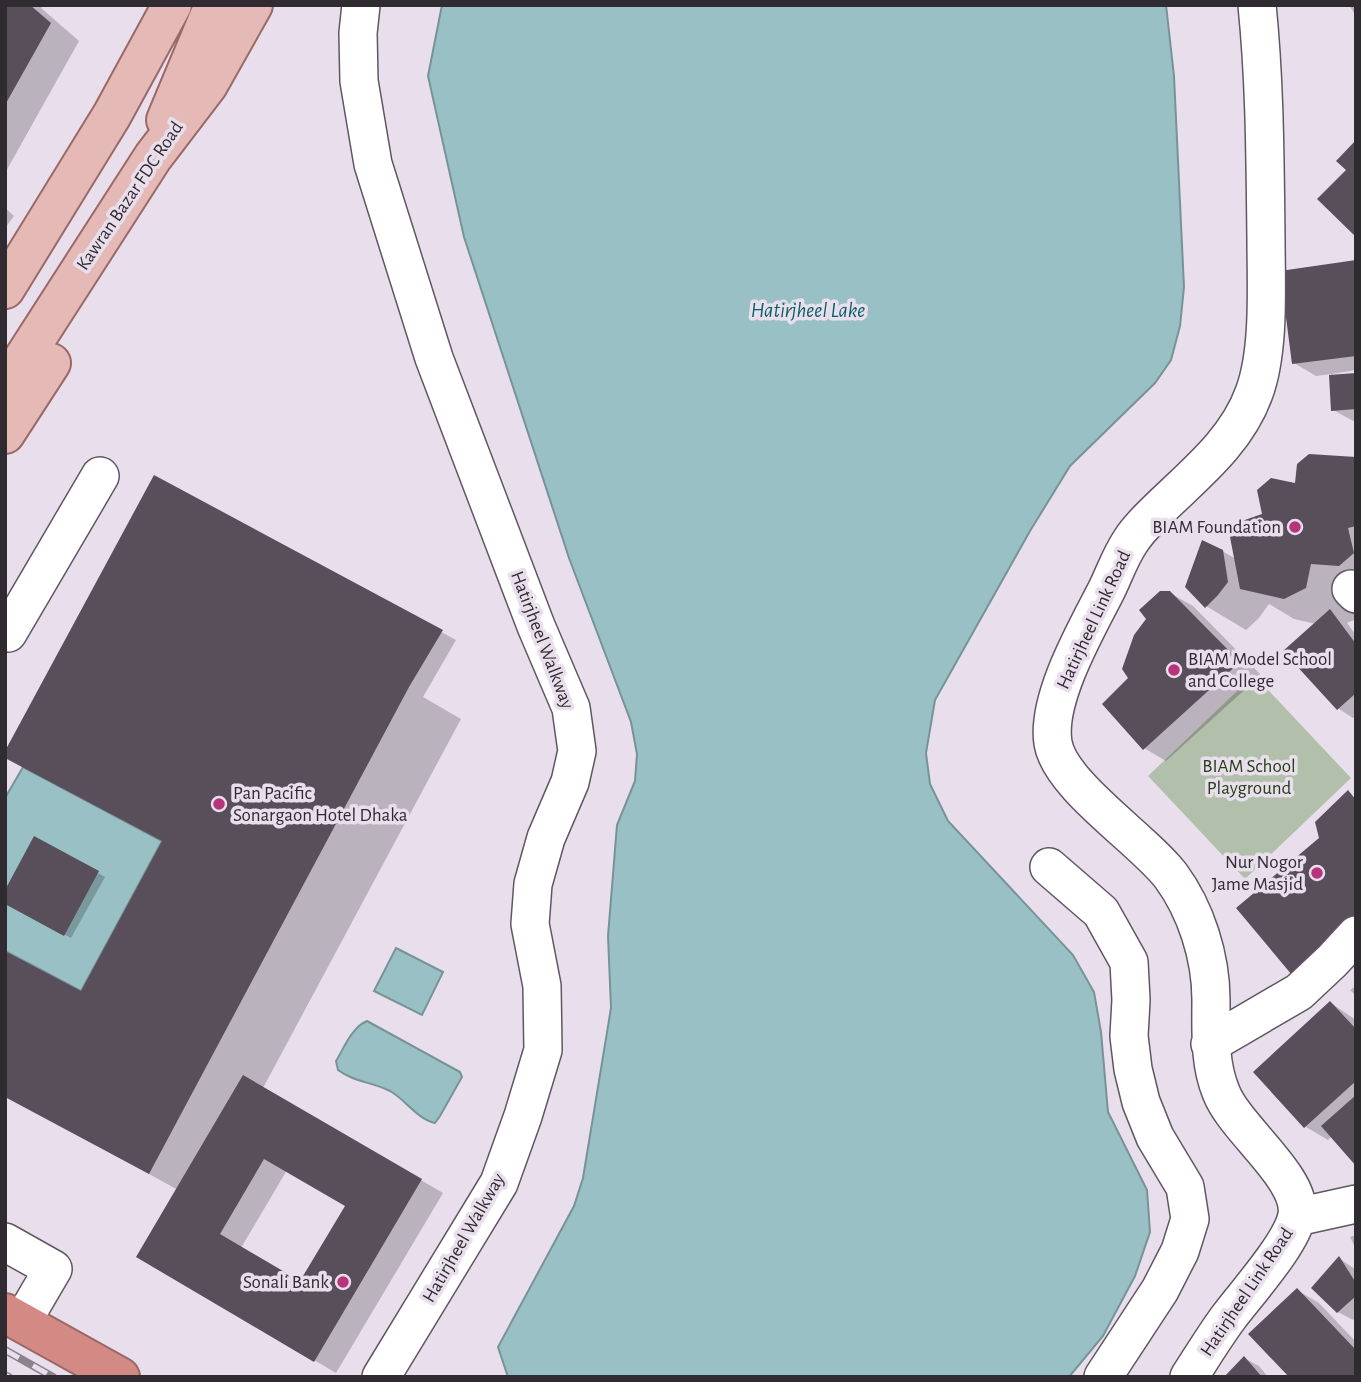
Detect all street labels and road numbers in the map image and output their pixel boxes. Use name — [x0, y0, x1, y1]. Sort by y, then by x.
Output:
street label: Kawran Bazar FDC Road — [73, 118, 187, 274]
street label: Hatirjheel Link Road — [1054, 548, 1134, 692]
street label: Hatirjheel Walkway — [507, 569, 577, 711]
street label: Hatirjheel Walkway — [419, 1170, 509, 1306]
street label: Hatirjheel Link Road — [1197, 1224, 1297, 1360]

